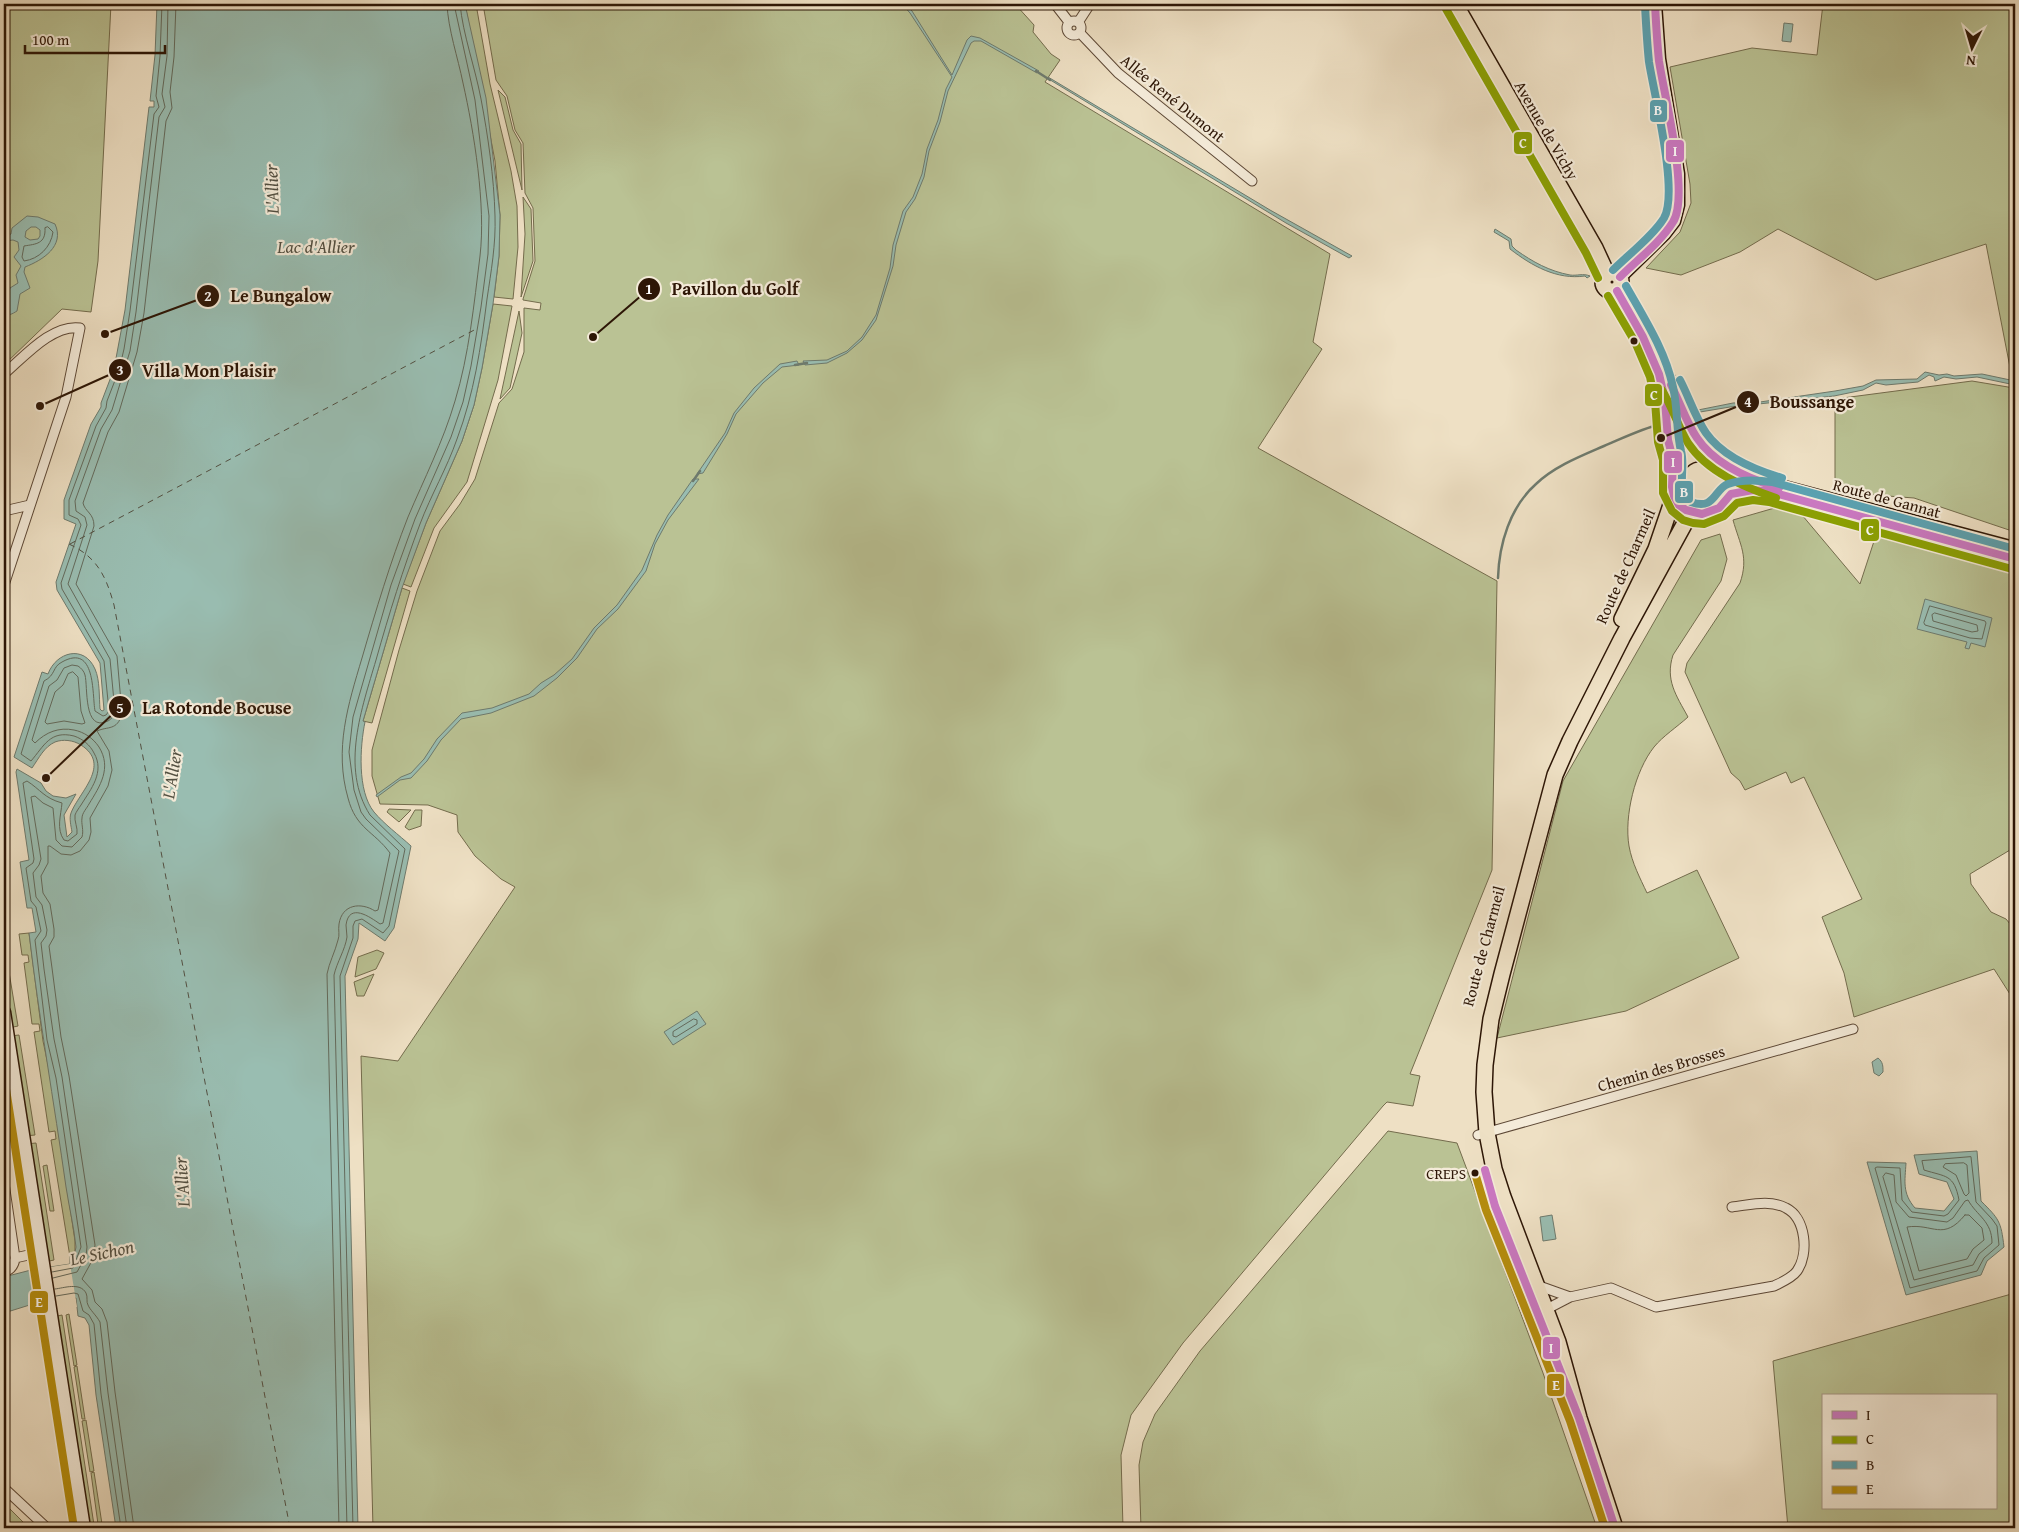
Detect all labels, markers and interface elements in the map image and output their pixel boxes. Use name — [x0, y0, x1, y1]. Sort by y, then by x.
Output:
scale bar — [25, 22, 165, 54]
north arrow — [1946, 22, 1996, 72]
text: 100 m — [32, 29, 70, 50]
street label: Allée René Dumont — [1116, 48, 1231, 148]
text: N — [1965, 51, 1976, 71]
street label: Avenue de Vichy — [1509, 76, 1585, 184]
line badge: B — [1649, 99, 1668, 123]
text: B — [1654, 100, 1662, 120]
line badge: C — [1513, 131, 1533, 155]
text: C — [1519, 133, 1527, 153]
line badge: I — [1665, 139, 1685, 163]
text: I — [1673, 141, 1678, 161]
water label: L'Allier — [257, 162, 286, 215]
water label: Lac d'Allier — [276, 233, 356, 260]
callout: Pavillon du Golf — [636, 272, 808, 305]
text: Pavillon du Golf — [672, 275, 801, 302]
text: 1 — [645, 278, 653, 299]
callout: Le Bungalow — [196, 279, 341, 312]
text: Le Bungalow — [231, 282, 331, 309]
text: 2 — [204, 285, 212, 306]
unlabelled marker — [1629, 336, 1639, 346]
callout: Villa Mon Plaisir — [107, 354, 286, 387]
text: Villa Mon Plaisir — [142, 357, 277, 384]
text: 3 — [116, 359, 124, 380]
line badge: C — [1644, 383, 1663, 407]
text: C — [1650, 385, 1658, 405]
callout: Boussange — [1735, 385, 1865, 418]
text: Boussange — [1770, 388, 1854, 415]
text: 4 — [1744, 391, 1752, 412]
line badge: I — [1663, 450, 1683, 474]
text: I — [1671, 452, 1676, 472]
street label: Route de Gannat — [1831, 472, 1944, 524]
line badge: B — [1674, 480, 1694, 504]
text: B — [1680, 482, 1688, 502]
street label: Route de Charmeil — [1589, 504, 1661, 627]
line badge: C — [1860, 518, 1880, 542]
text: C — [1866, 520, 1874, 540]
callout: La Rotonde Bocuse — [107, 691, 301, 724]
text: La Rotonde Bocuse — [142, 694, 292, 721]
text: 5 — [116, 697, 124, 718]
water label: L'Allier — [154, 746, 189, 802]
street label: Route de Charmeil — [1455, 883, 1511, 1009]
street label: Chemin des Brosses — [1595, 1038, 1727, 1098]
water label: L'Allier — [166, 1155, 197, 1209]
place label: CREPS — [1426, 1163, 1466, 1184]
marker: CREPS — [1470, 1168, 1480, 1178]
water label: Le Sichon — [66, 1233, 136, 1273]
line badge: E — [29, 1290, 49, 1314]
text: E — [35, 1292, 43, 1312]
line badge: I — [1542, 1336, 1561, 1360]
text: I — [1549, 1338, 1554, 1358]
line badge: E — [1546, 1373, 1565, 1397]
text: E — [1552, 1375, 1560, 1395]
legend — [1822, 1394, 1996, 1510]
text: I — [1866, 1404, 1871, 1425]
text: C — [1866, 1428, 1874, 1449]
text: B — [1866, 1454, 1875, 1475]
text: E — [1866, 1478, 1874, 1499]

